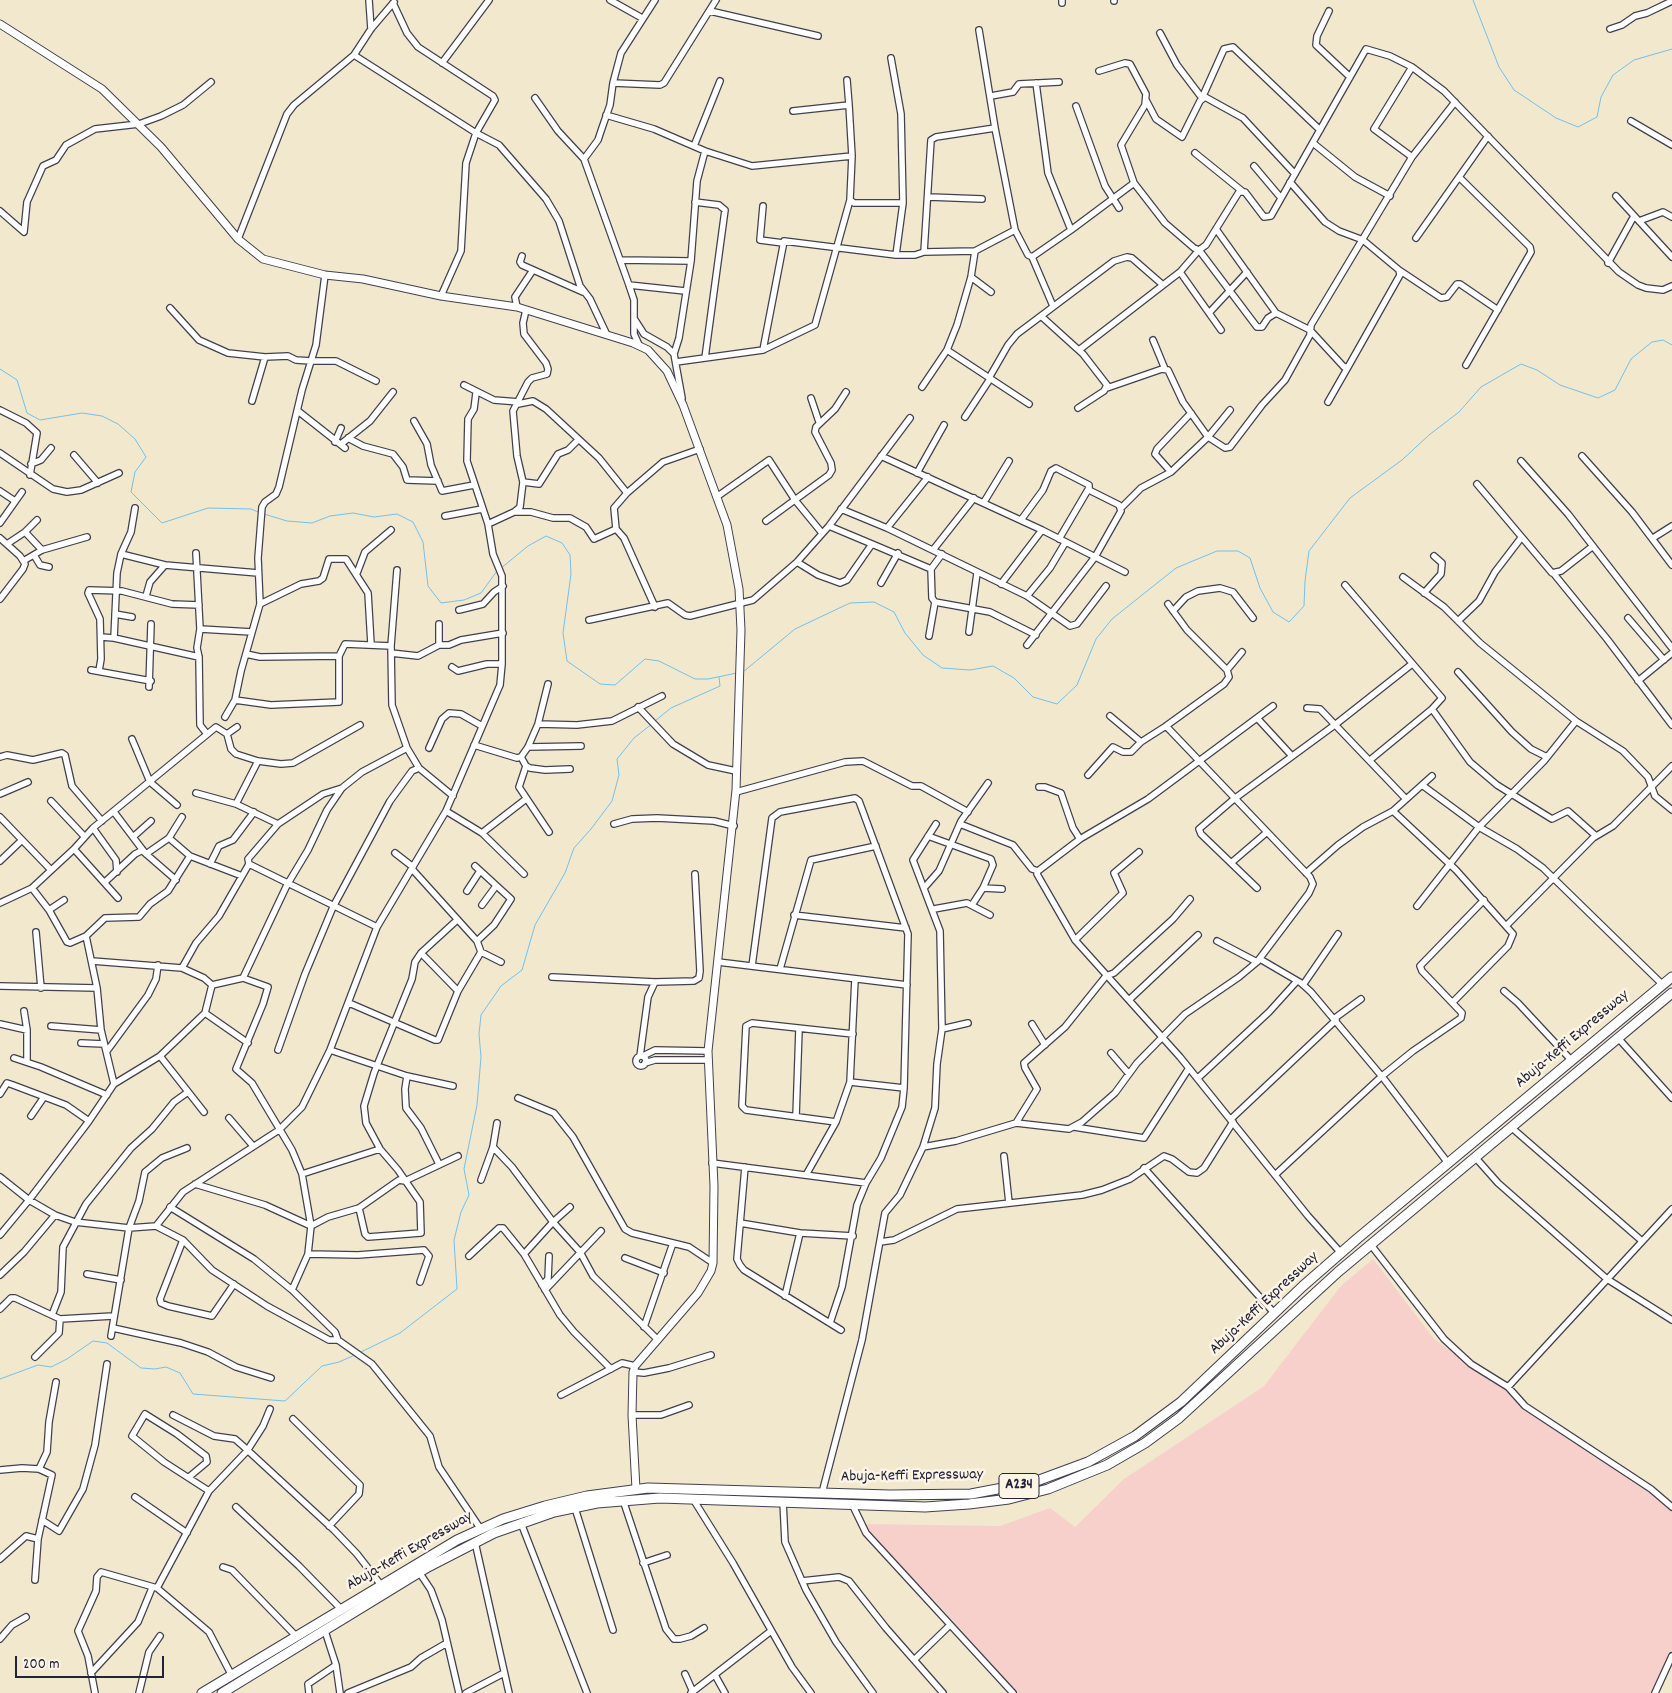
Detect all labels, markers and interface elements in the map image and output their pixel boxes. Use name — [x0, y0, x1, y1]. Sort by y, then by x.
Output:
street label: Abuja-Keffi Expressway — [1512, 987, 1634, 1093]
street label: Abuja-Keffi Expressway — [1206, 1248, 1324, 1360]
street label: Abuja-Keffi Expressway — [841, 1466, 983, 1488]
road number: A234 — [999, 1474, 1039, 1498]
street label: Abuja-Keffi Expressway — [344, 1508, 476, 1596]
scale bar — [18, 1646, 166, 1678]
text: 200 m — [23, 1654, 60, 1676]

